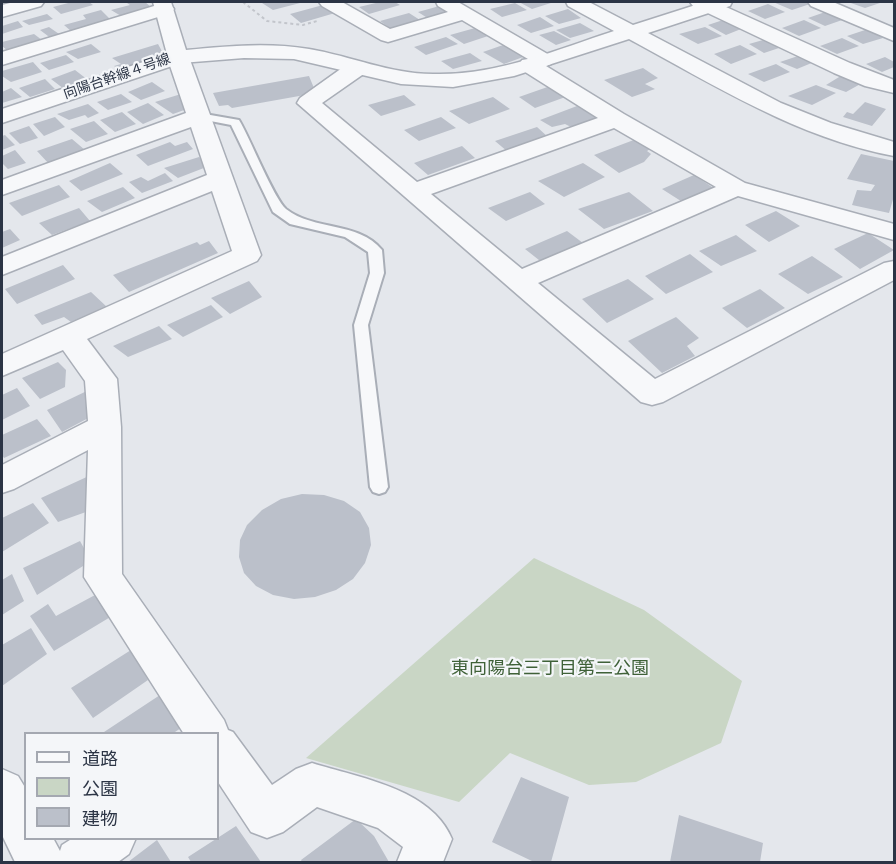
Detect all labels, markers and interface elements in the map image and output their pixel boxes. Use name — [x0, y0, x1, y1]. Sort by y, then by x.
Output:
street label: 向陽台幹線４号線 — [61, 51, 173, 103]
park label: 東向陽台三丁目第二公園 — [451, 658, 649, 680]
legend — [24, 732, 219, 840]
text: 道路 — [82, 748, 118, 769]
text: 公園 — [82, 778, 118, 799]
text: 建物 — [82, 808, 118, 829]

